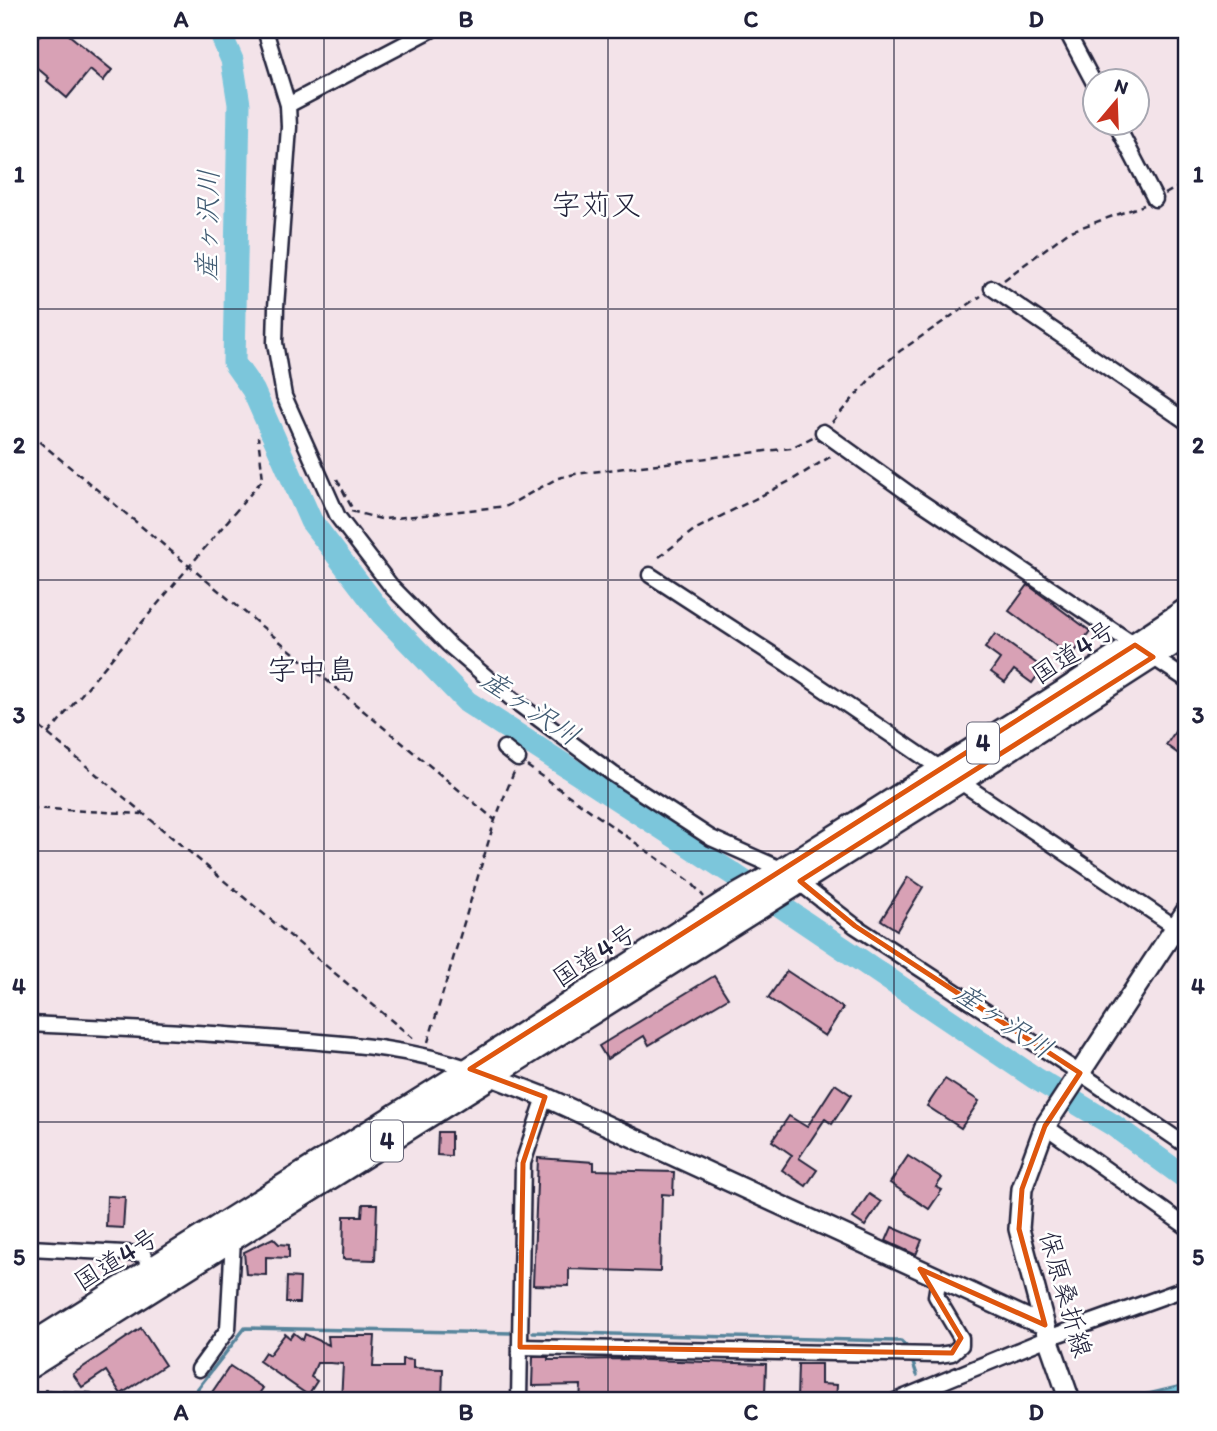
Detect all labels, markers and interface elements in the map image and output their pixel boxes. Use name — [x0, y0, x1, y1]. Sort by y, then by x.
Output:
text: A — [173, 5, 189, 33]
text: B — [459, 5, 474, 33]
text: C — [744, 5, 759, 33]
text: D — [1028, 5, 1044, 33]
north arrow — [1080, 66, 1150, 136]
text: N — [1112, 73, 1131, 99]
text: 1 — [14, 160, 25, 188]
text: 1 — [1193, 160, 1204, 188]
water label: 産ヶ沢川 — [189, 169, 225, 281]
district label: 字苅又 — [551, 186, 641, 223]
text: 2 — [13, 431, 26, 459]
text: 2 — [1192, 431, 1205, 459]
street label: 国道4号 — [1025, 613, 1121, 691]
district label: 字中島 — [267, 651, 357, 688]
water label: 産ヶ沢川 — [475, 662, 587, 752]
text: 3 — [13, 701, 26, 729]
text: 3 — [1192, 701, 1205, 729]
road number: 4 — [967, 722, 999, 764]
street label: 国道4号 — [546, 916, 642, 994]
text: 4 — [12, 972, 26, 1000]
text: 4 — [1191, 972, 1205, 1000]
water label: 産ヶ沢川 — [948, 975, 1060, 1065]
road number: 4 — [371, 1120, 403, 1162]
street label: 国道4号 — [68, 1221, 164, 1297]
street label: 保原桑折線 — [1033, 1227, 1099, 1361]
text: 5 — [13, 1243, 25, 1271]
text: 5 — [1192, 1243, 1204, 1271]
text: A — [173, 1398, 189, 1426]
text: B — [459, 1398, 474, 1426]
text: C — [744, 1398, 759, 1426]
text: D — [1028, 1398, 1044, 1426]

